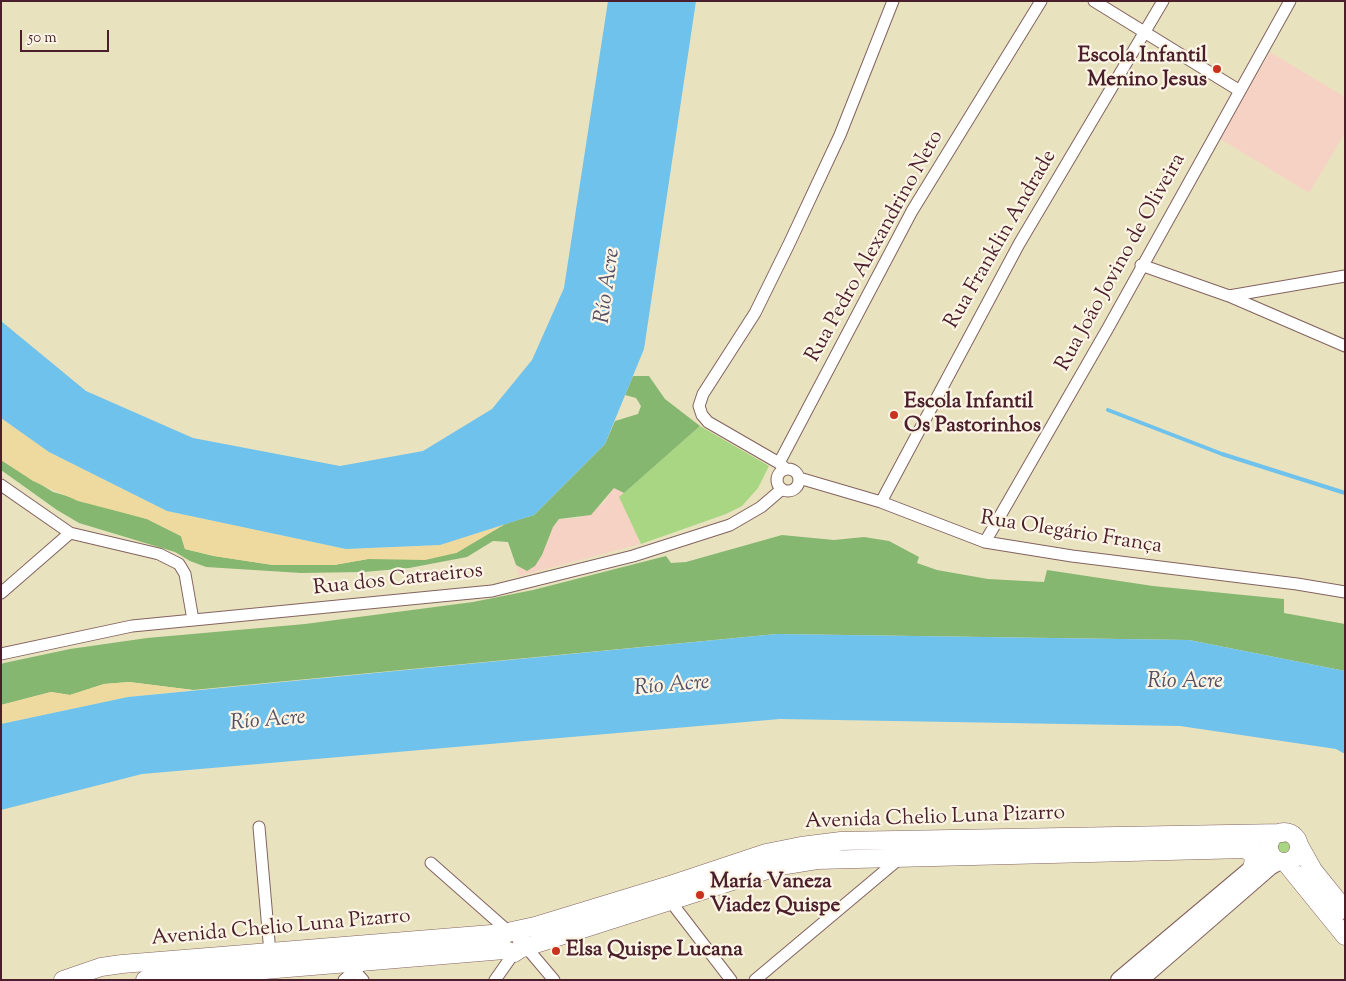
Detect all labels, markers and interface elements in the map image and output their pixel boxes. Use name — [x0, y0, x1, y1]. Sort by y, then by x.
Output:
scale bar — [22, 20, 111, 52]
text: 50 m — [28, 28, 57, 49]
place label: Escola Infantil Menino Jesus — [1078, 44, 1207, 94]
marker: Escola Infantil Menino Jesus — [1211, 63, 1223, 75]
street label: Rua Pedro Alexandrino Neto — [802, 127, 950, 367]
street label: Rua Franklin Andrade — [941, 146, 1063, 334]
street label: Rua João Jovino de Oliveira — [1052, 150, 1192, 376]
water label: Río Acre — [591, 247, 627, 325]
place label: Escola Infantil Os Pastorinhos — [904, 390, 1041, 440]
marker: Escola Infantil Os Pastorinhos — [888, 409, 900, 421]
street label: Rua Olegário França — [978, 507, 1164, 561]
street label: Rua dos Catraeiros — [312, 560, 484, 602]
water label: Río Acre — [1147, 670, 1223, 696]
water label: Río Acre — [633, 671, 711, 703]
water label: Río Acre — [229, 706, 307, 738]
street label: Avenida Chelio Luna Pizarro — [805, 802, 1065, 836]
place label: María Vaneza Viadez Quispe — [710, 870, 840, 920]
marker: María Vaneza Viadez Quispe — [694, 889, 706, 901]
street label: Avenida Chelio Luna Pizarro — [150, 905, 412, 953]
place label: Elsa Quispe Lucana — [566, 938, 743, 964]
marker: Elsa Quispe Lucana — [550, 945, 562, 957]

